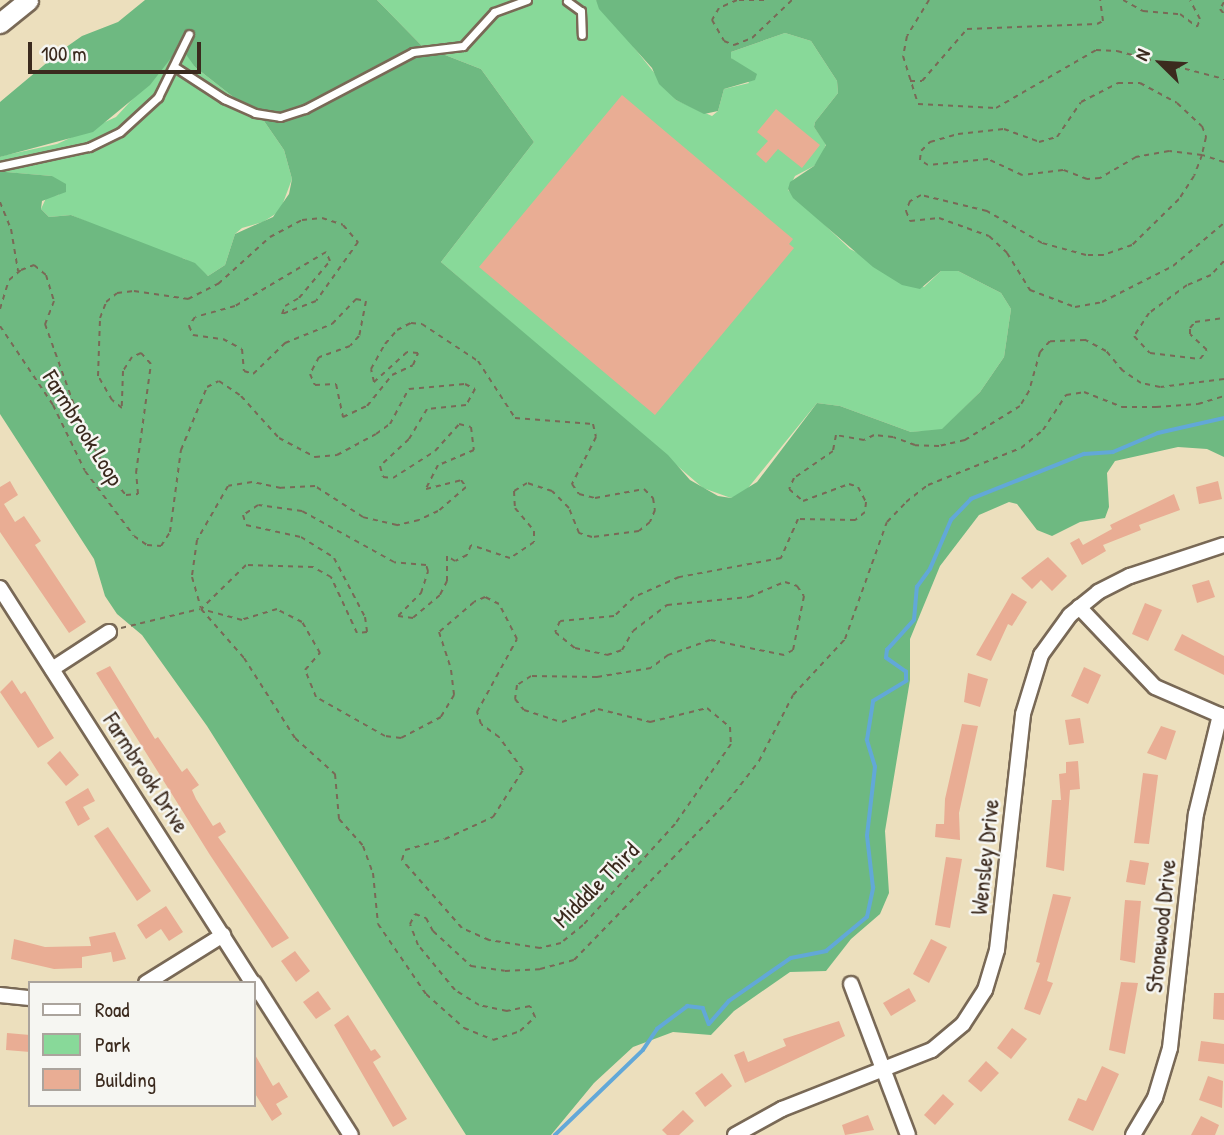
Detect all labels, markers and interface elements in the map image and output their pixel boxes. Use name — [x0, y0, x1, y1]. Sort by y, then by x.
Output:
scale bar — [32, 28, 205, 72]
north arrow — [1126, 28, 1196, 98]
text: 100 m — [41, 39, 87, 68]
text: N — [1128, 45, 1156, 64]
street label: Farmbrook Loop — [37, 365, 129, 491]
street label: Farmbrook Drive — [97, 708, 195, 838]
street label: Wensley Drive — [965, 798, 1005, 916]
street label: Midddle Third — [547, 836, 645, 934]
street label: Stonewood Drive — [1140, 858, 1182, 994]
legend — [28, 981, 256, 1107]
text: Road — [95, 995, 129, 1024]
text: Park — [95, 1030, 130, 1059]
text: Building — [95, 1065, 156, 1094]

